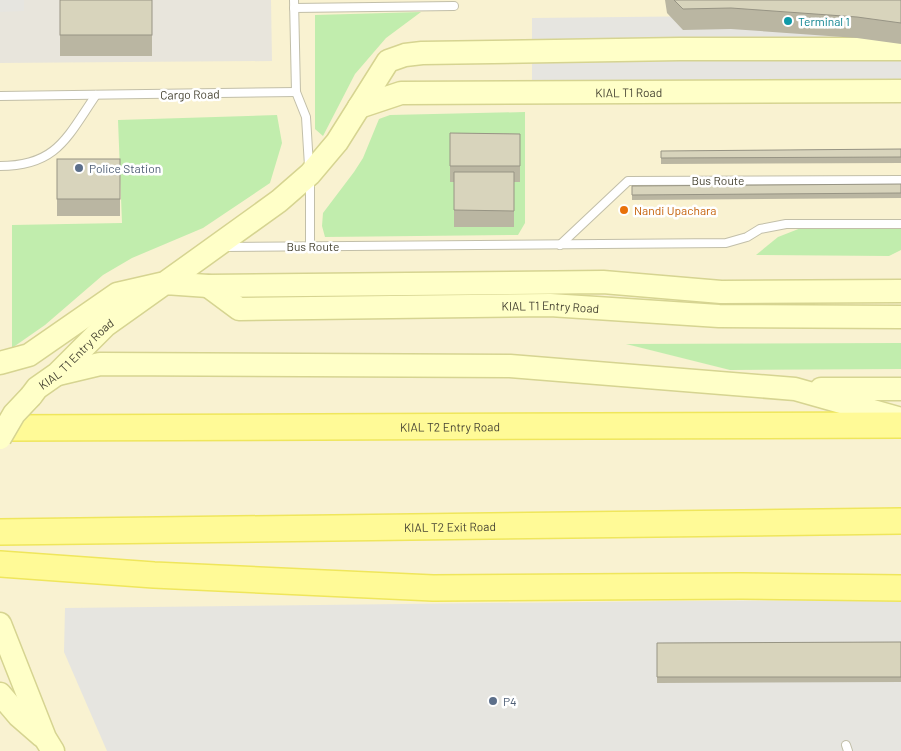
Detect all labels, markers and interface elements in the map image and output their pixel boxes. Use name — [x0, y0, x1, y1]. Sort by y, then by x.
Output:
place label: Terminal 1 — [798, 14, 850, 28]
marker: Terminal 1 — [782, 15, 794, 27]
street label: KIAL T1 Road — [595, 85, 662, 99]
street label: Cargo Road — [160, 86, 220, 102]
place label: Police Station — [89, 161, 161, 175]
marker: Police Station — [73, 162, 85, 174]
street label: Bus Route — [692, 173, 744, 187]
place label: Nandi Upachara — [634, 203, 717, 217]
marker: Nandi Upachara — [618, 204, 630, 216]
street label: Bus Route — [287, 239, 339, 253]
street label: KIAL T1 Entry Road — [501, 298, 600, 315]
street label: KIAL T1 Entry Road — [36, 315, 116, 392]
street label: KIAL T2 Entry Road — [400, 419, 500, 434]
street label: KIAL T2 Exit Road — [404, 519, 496, 534]
place label: P4 — [503, 694, 517, 708]
marker: P4 — [487, 695, 499, 707]

